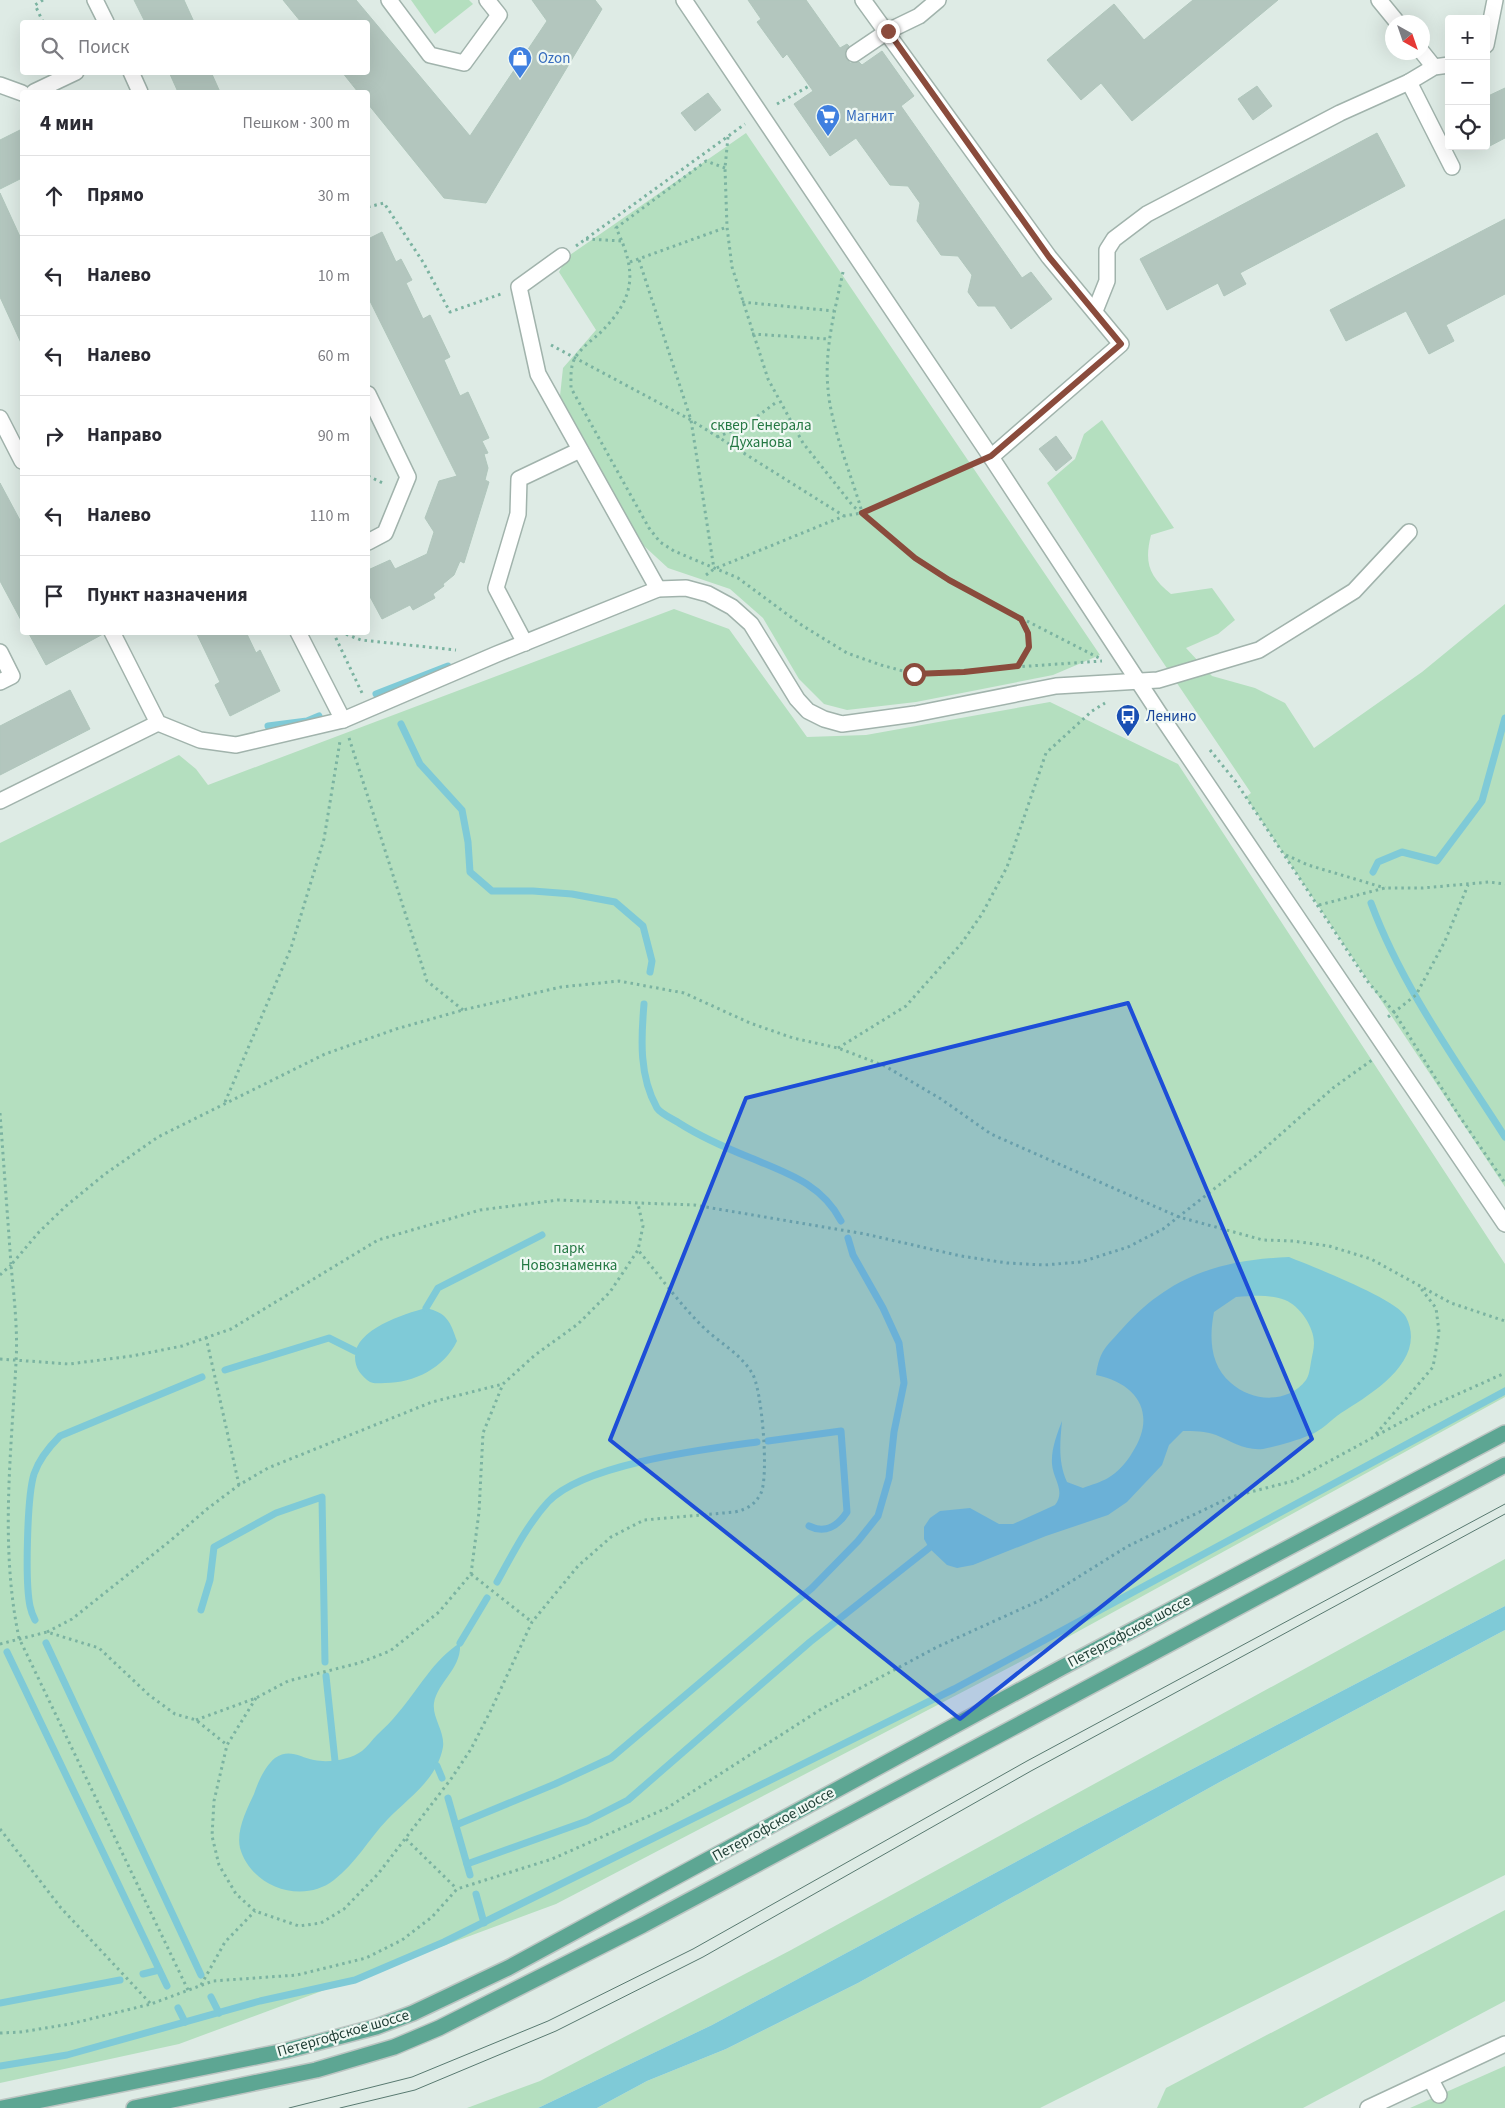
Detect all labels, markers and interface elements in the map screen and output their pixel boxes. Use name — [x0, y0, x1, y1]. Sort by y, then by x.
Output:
north arrow — [1385, 15, 1430, 60]
map controls — [1445, 15, 1490, 150]
button: + — [1445, 15, 1490, 60]
search box — [20, 20, 370, 75]
route end — [877, 20, 900, 43]
icon: search — [38, 34, 66, 62]
text: Поиск — [78, 34, 129, 61]
shop icon: Ozon — [507, 45, 533, 79]
place label: Ozon — [538, 48, 570, 69]
button: − — [1445, 60, 1490, 105]
supermarket icon: Магнит — [815, 103, 841, 137]
button: locate — [1445, 105, 1490, 150]
place label: Магнит — [846, 106, 895, 127]
text: 4 мин — [40, 108, 94, 138]
text: Пешком · 300 m — [243, 112, 350, 134]
icon: ahead — [40, 182, 68, 210]
text: Прямо — [87, 182, 144, 209]
text: 30 m — [318, 185, 350, 207]
icon: left — [40, 262, 68, 290]
text: Налево — [87, 262, 151, 289]
text: 10 m — [318, 265, 350, 287]
icon: left — [40, 342, 68, 370]
text: Налево — [87, 342, 151, 369]
text: 60 m — [318, 345, 350, 367]
park label: сквер Генерала Духанова — [710, 415, 812, 453]
icon: right — [40, 422, 68, 450]
text: Направо — [87, 422, 162, 449]
text: 90 m — [318, 425, 350, 447]
icon: left — [40, 502, 68, 530]
text: Налево — [87, 502, 151, 529]
text: 110 m — [310, 505, 350, 527]
icon: arrive — [40, 582, 68, 610]
text: Пункт назначения — [87, 582, 248, 609]
route start — [903, 663, 926, 686]
bus stop icon: Ленино — [1115, 703, 1141, 737]
place label: Ленино — [1146, 706, 1196, 727]
park label: парк Новознаменка — [521, 1238, 617, 1276]
street label: Петергофское шоссе — [1064, 1590, 1194, 1673]
street label: Петергофское шоссе — [708, 1782, 838, 1867]
street label: Петергофское шоссе — [275, 2005, 412, 2062]

